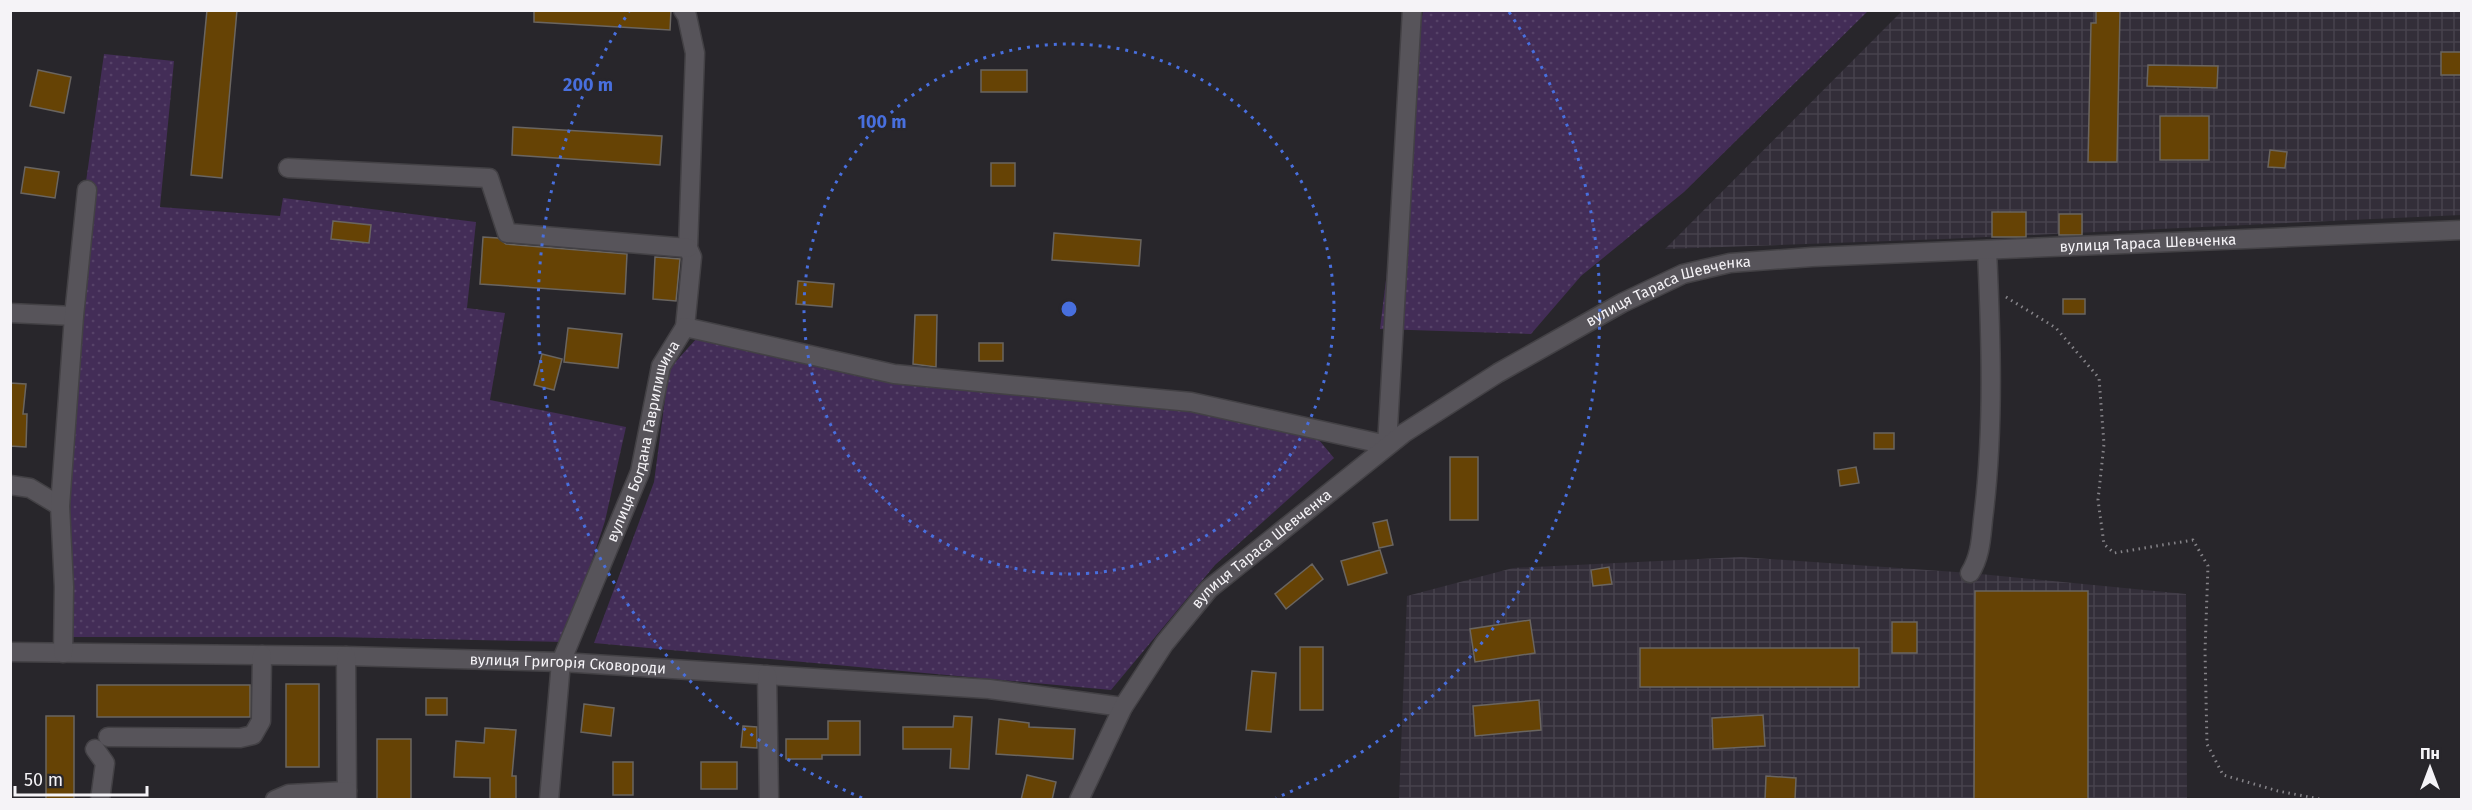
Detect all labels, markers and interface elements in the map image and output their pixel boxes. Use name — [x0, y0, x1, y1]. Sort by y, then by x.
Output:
text: 200 m — [563, 74, 613, 96]
text: 100 m — [858, 111, 906, 133]
street label: вулиця Тараса Шевченка — [2059, 230, 2237, 256]
street label: вулиця Тараса Шевченка — [1583, 252, 1751, 331]
centre of rings — [1059, 299, 1079, 319]
street label: вулиця Богдана Гаврилишина — [603, 337, 684, 545]
street label: вулиця Тараса Шевченка — [1188, 486, 1335, 612]
street label: вулиця Григорія Сковороди — [469, 650, 667, 678]
north arrow — [2400, 738, 2460, 798]
text: Пн — [2420, 744, 2440, 763]
scale bar — [15, 759, 147, 797]
text: 50 m — [24, 769, 63, 791]

